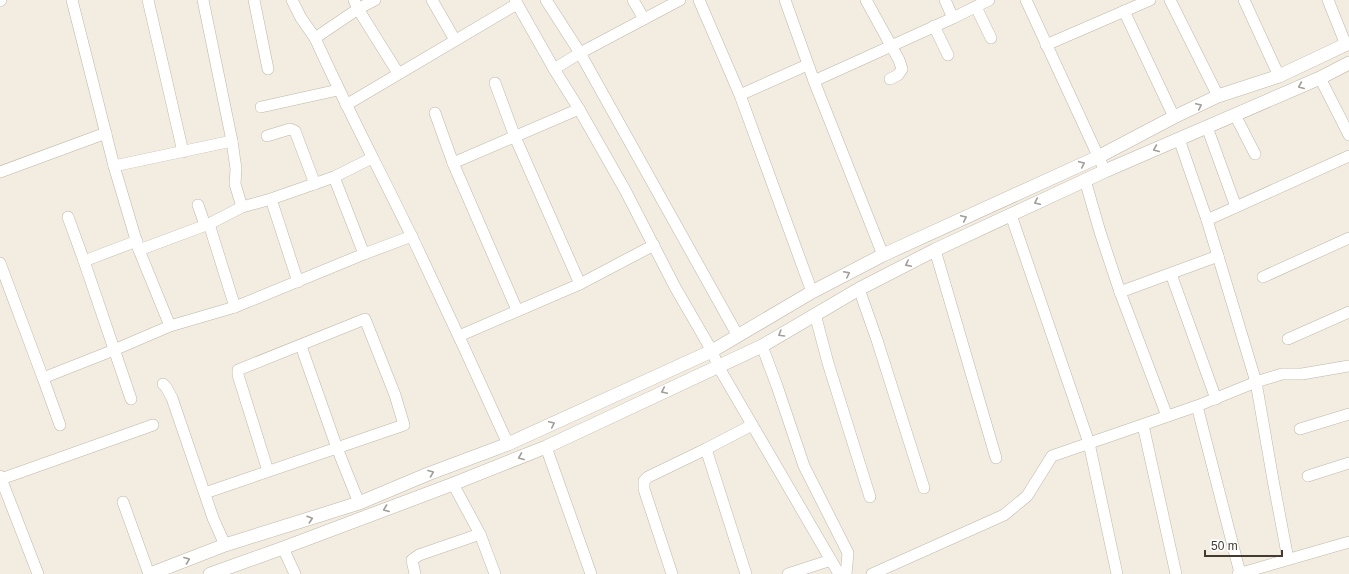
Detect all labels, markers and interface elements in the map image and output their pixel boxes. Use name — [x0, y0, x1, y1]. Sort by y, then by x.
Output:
one-way arrow — [1298, 81, 1306, 89]
one-way arrow — [1195, 102, 1202, 110]
one-way arrow — [1153, 144, 1161, 152]
one-way arrow — [1078, 161, 1086, 169]
one-way arrow — [1034, 197, 1042, 205]
one-way arrow — [960, 215, 968, 223]
one-way arrow — [904, 259, 912, 267]
one-way arrow — [843, 271, 850, 279]
one-way arrow — [778, 330, 785, 337]
one-way arrow — [661, 386, 669, 394]
one-way arrow — [547, 421, 555, 429]
one-way arrow — [517, 452, 525, 460]
one-way arrow — [427, 470, 435, 478]
one-way arrow — [383, 505, 390, 513]
one-way arrow — [306, 515, 313, 523]
scale bar — [1205, 532, 1282, 558]
text: 50 m — [1211, 539, 1238, 553]
one-way arrow — [183, 557, 190, 565]

